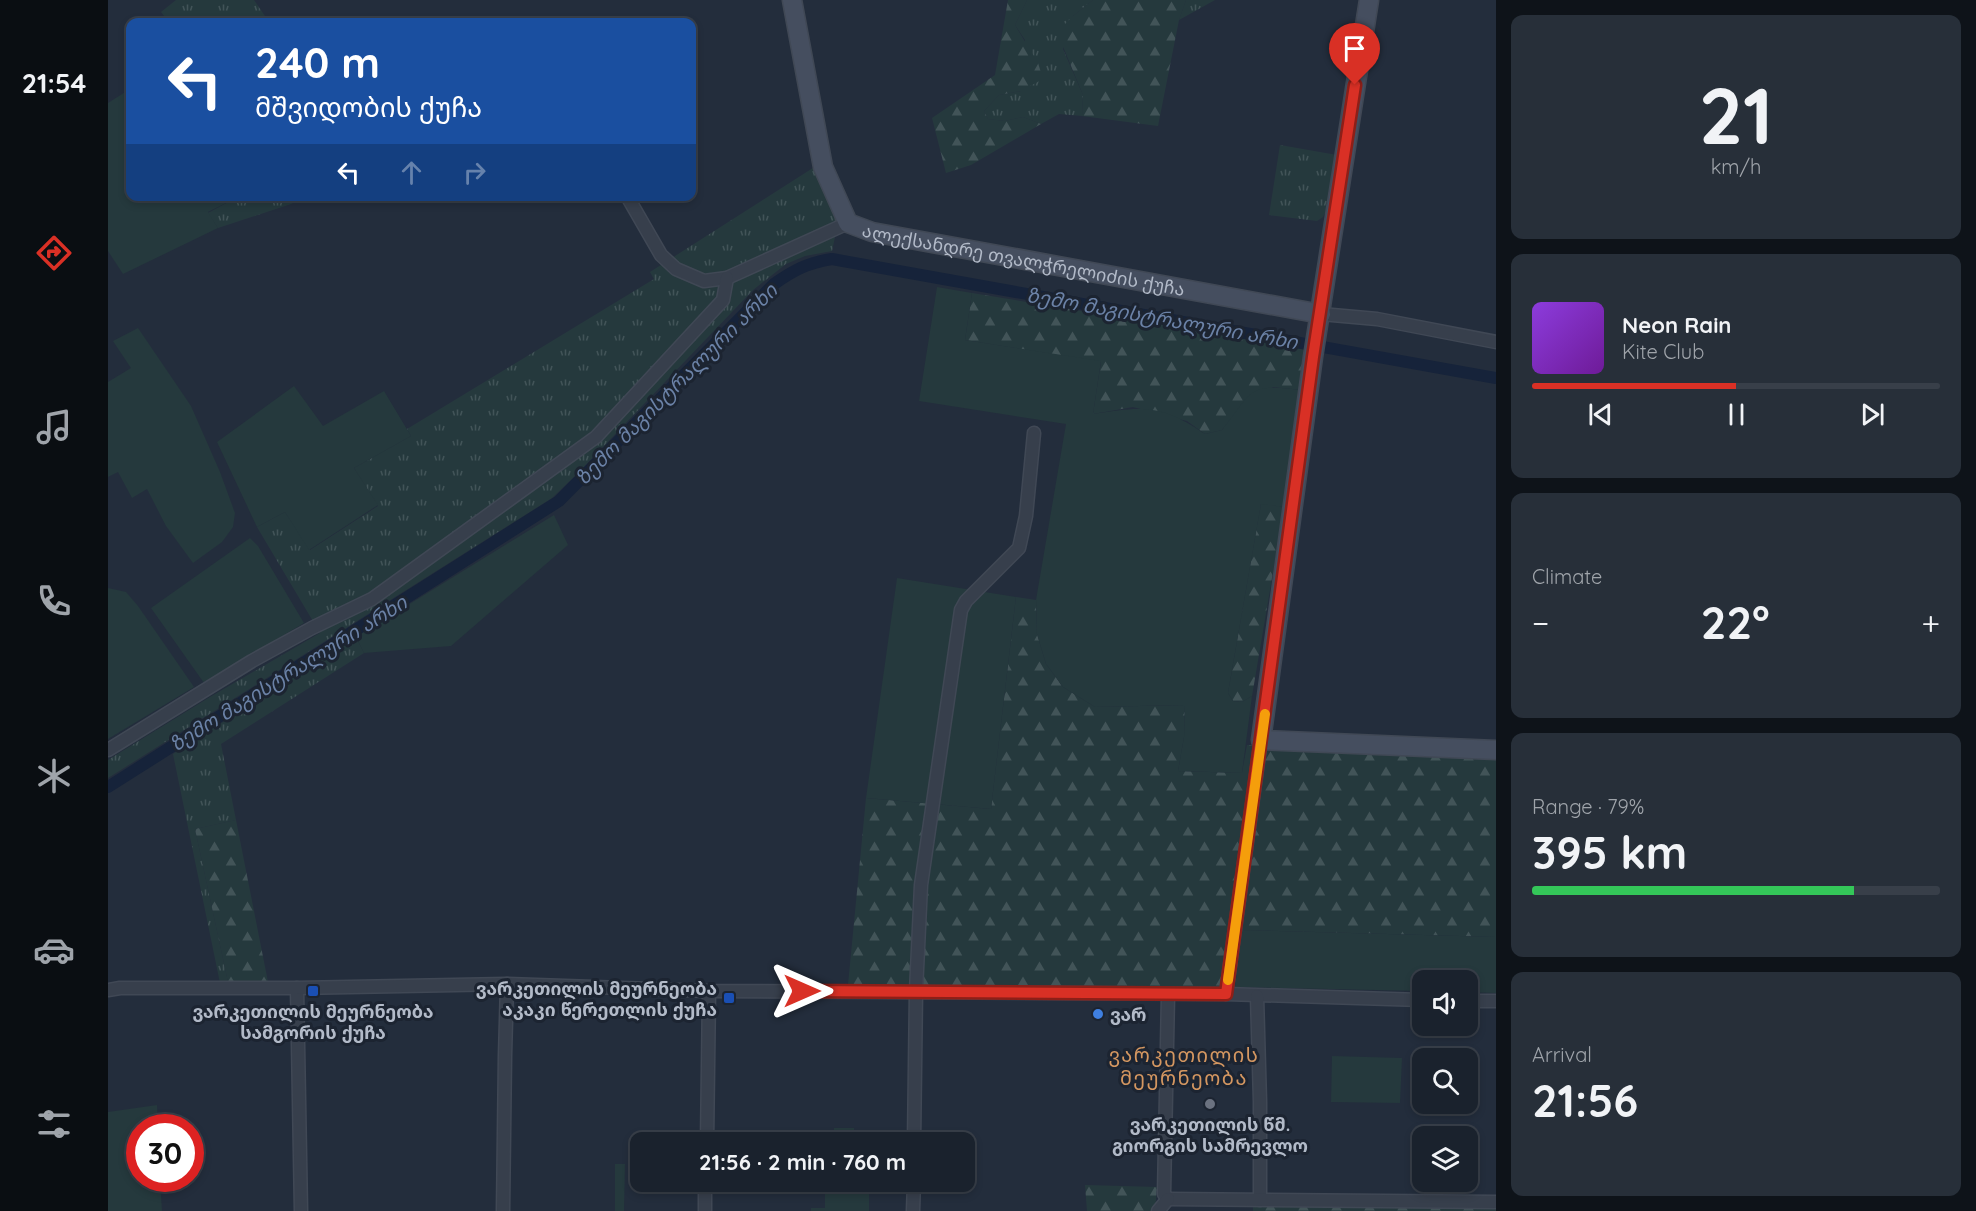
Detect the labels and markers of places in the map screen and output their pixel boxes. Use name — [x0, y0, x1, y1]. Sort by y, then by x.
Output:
pin — [1329, 23, 1380, 85]
place label: ვარკეთილის მეურნეობა აკაკი წერეთლის ქუჩა — [476, 977, 717, 1021]
marker: ვარკეთილის მეურნეობა სამგორის ქუჩა — [306, 984, 320, 998]
marker: ვარკეთილის მეურნეობა აკაკი წერეთლის ქუჩა — [722, 991, 736, 1005]
place label: ვარკეთილის მეურნეობა სამგორის ქუჩა — [192, 1000, 434, 1044]
place label: ვარ — [1110, 1003, 1147, 1026]
marker: ვარ — [1091, 1007, 1105, 1021]
marker: ვარკეთილის წმ. გიორგის სამრევლო — [1203, 1097, 1217, 1111]
place label: ვარკეთილის წმ. გიორგის სამრევლო — [1112, 1113, 1308, 1157]

